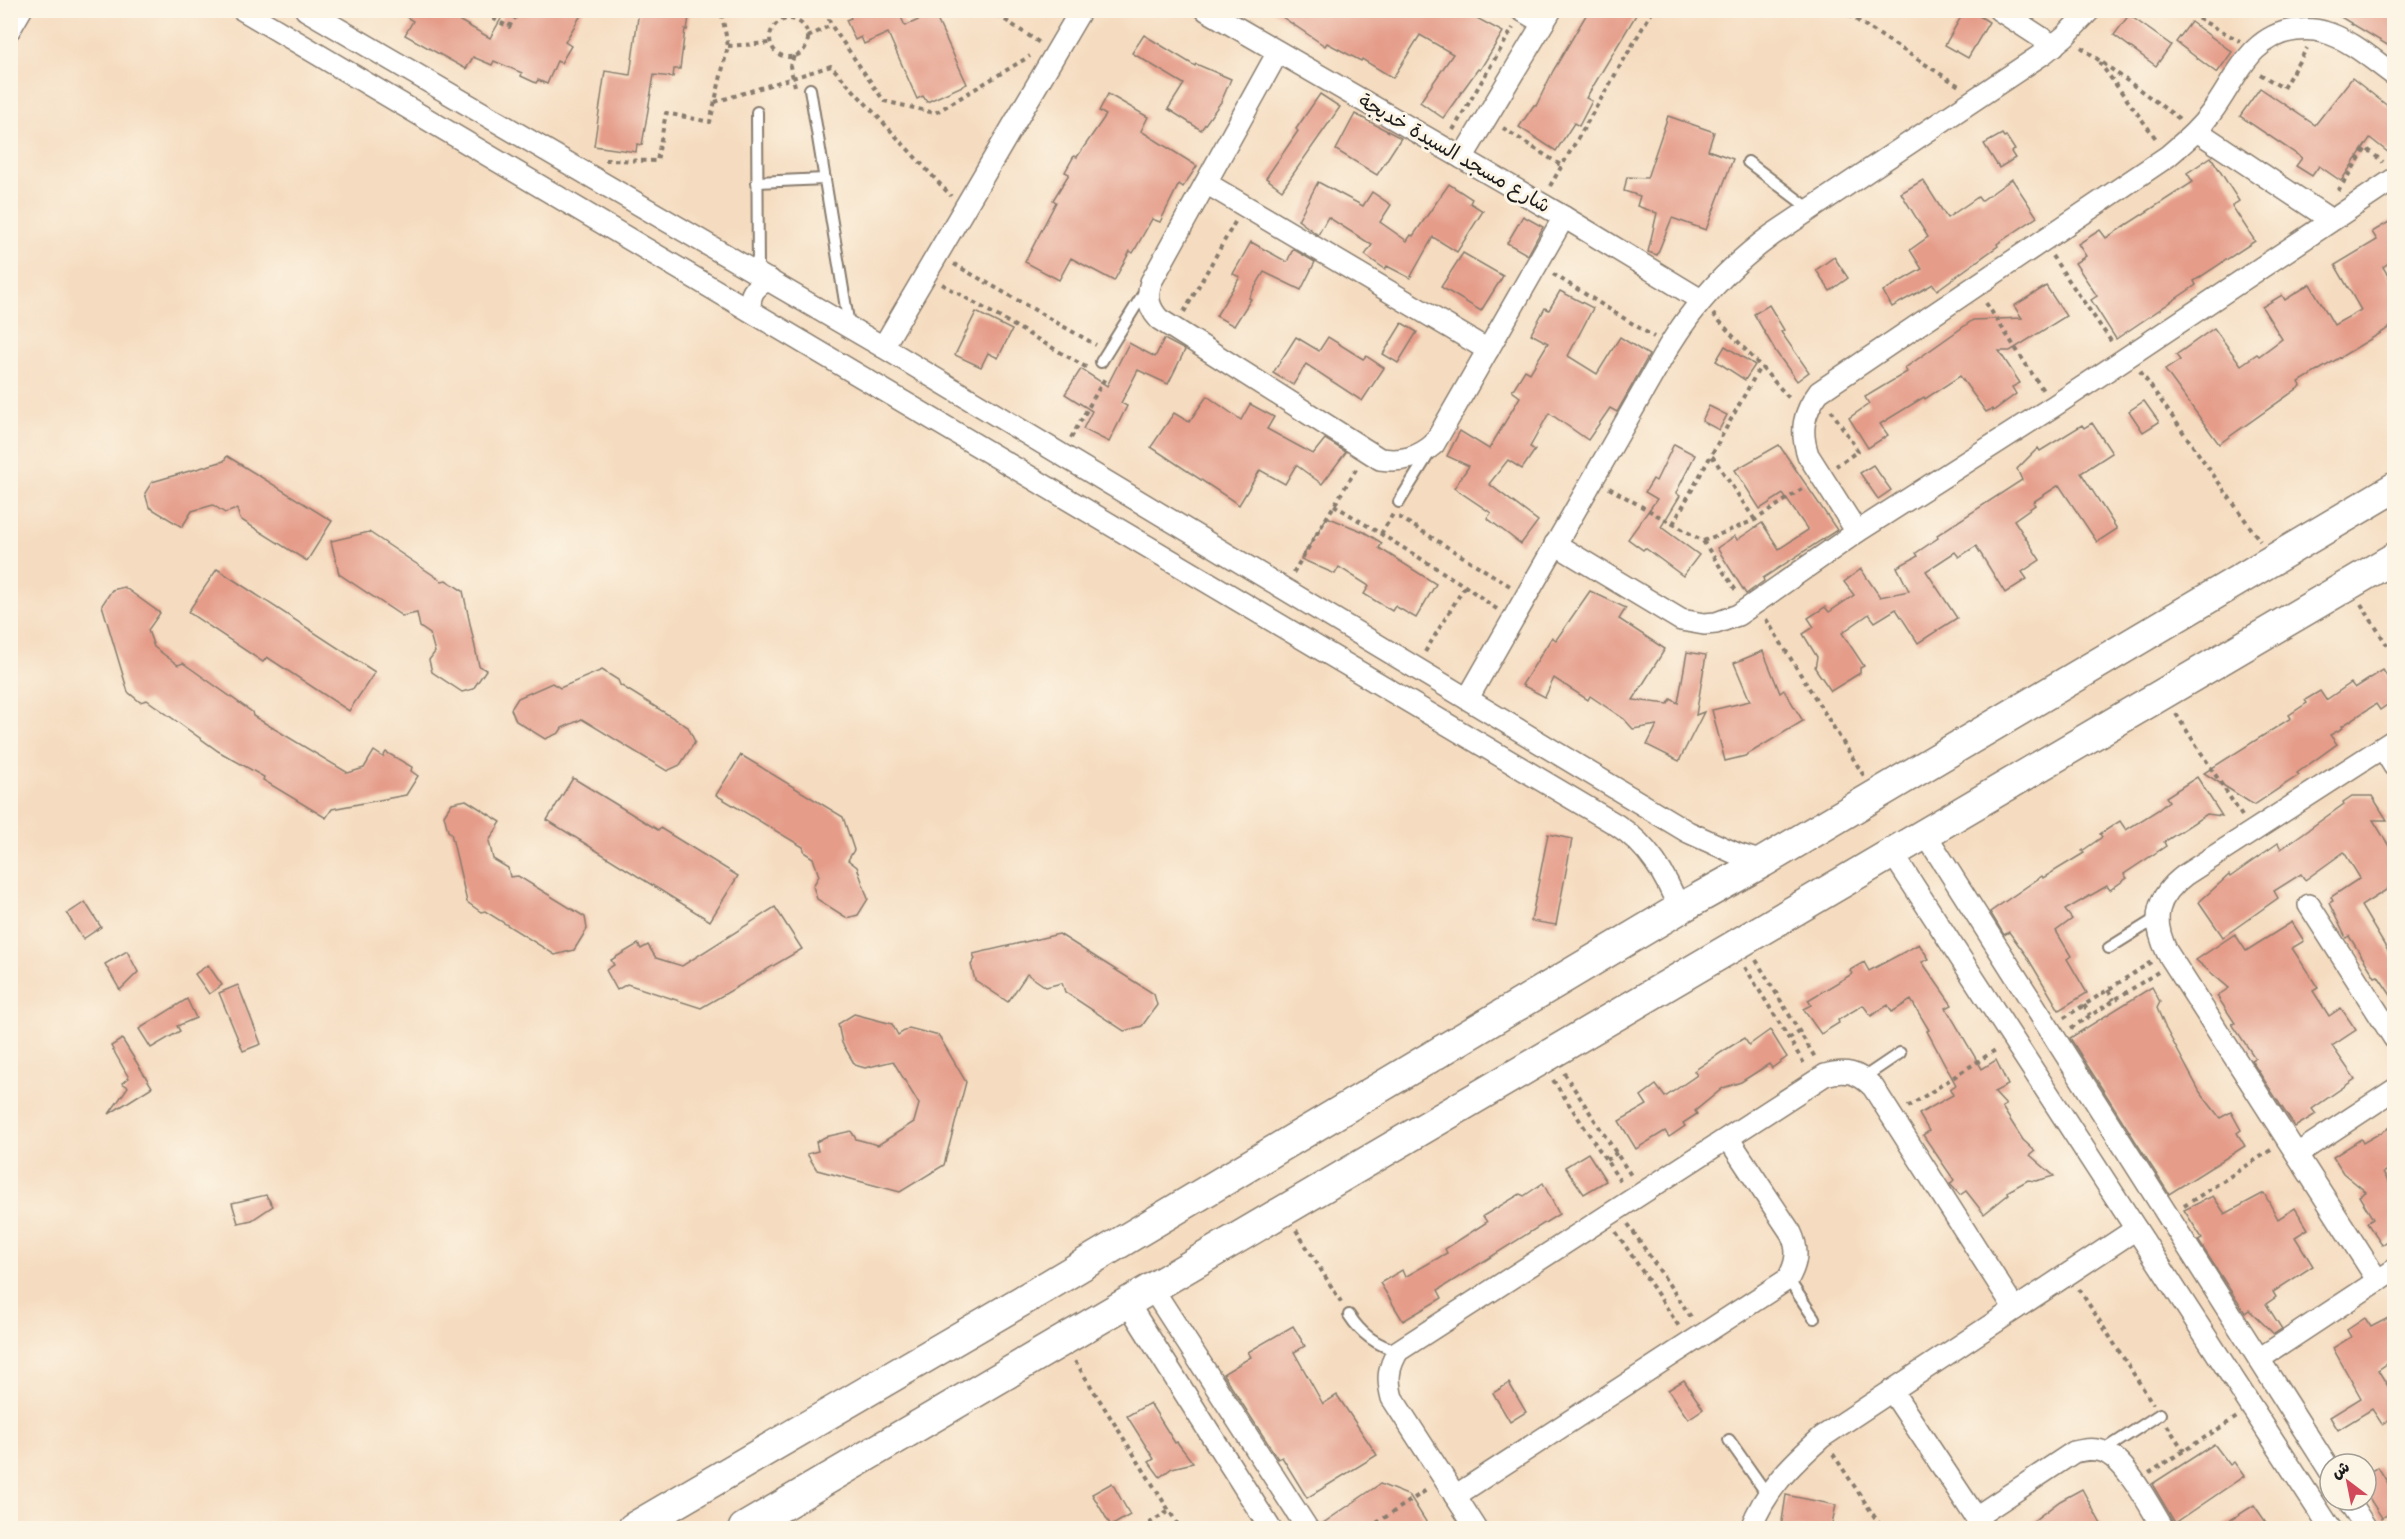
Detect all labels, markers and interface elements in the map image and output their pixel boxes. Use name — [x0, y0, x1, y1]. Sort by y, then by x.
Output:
street label: شارع مسجد السيدة خديجة — [1353, 88, 1555, 220]
north arrow — [2318, 1452, 2378, 1512]
text: ش — [2328, 1457, 2354, 1484]

